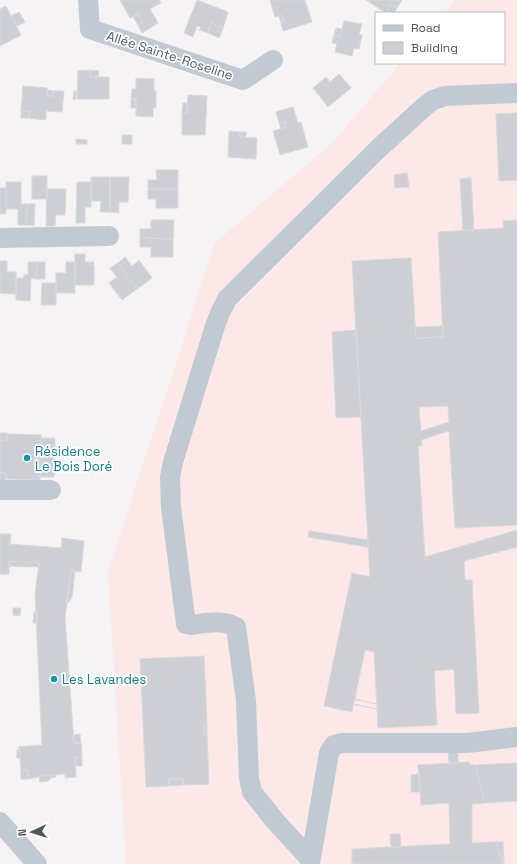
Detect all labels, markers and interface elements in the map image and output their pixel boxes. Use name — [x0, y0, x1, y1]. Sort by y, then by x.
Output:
legend — [375, 12, 505, 64]
text: Road — [411, 20, 440, 36]
street label: Allée Sainte-Roseline — [105, 27, 235, 84]
text: Building — [411, 40, 458, 56]
place label: Résidence Le Bois Doré — [35, 443, 112, 475]
marker: Résidence Le Bois Doré — [22, 453, 32, 463]
place label: Les Lavandes — [62, 671, 146, 688]
marker: Les Lavandes — [49, 674, 59, 684]
north arrow — [12, 812, 52, 852]
text: N — [15, 829, 29, 837]

